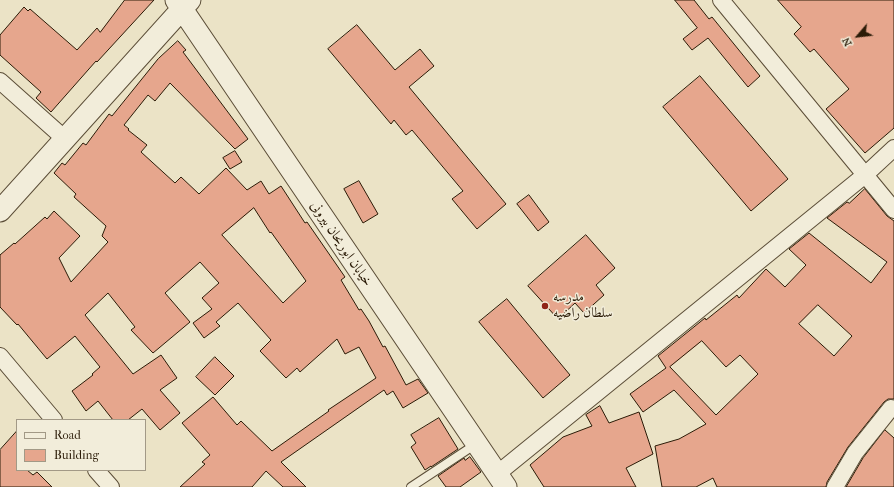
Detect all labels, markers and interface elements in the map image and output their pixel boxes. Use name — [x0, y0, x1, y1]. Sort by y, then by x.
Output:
north arrow — [838, 16, 878, 56]
text: N — [839, 35, 855, 49]
street label: خیابان ابوریحان بیرونی — [306, 198, 376, 290]
place label: مدرسه سلطان راضیه — [553, 290, 613, 322]
marker: مدرسه سلطان راضیه — [540, 301, 550, 311]
legend — [16, 419, 146, 471]
text: Road — [54, 428, 81, 442]
text: Building — [54, 448, 99, 462]

